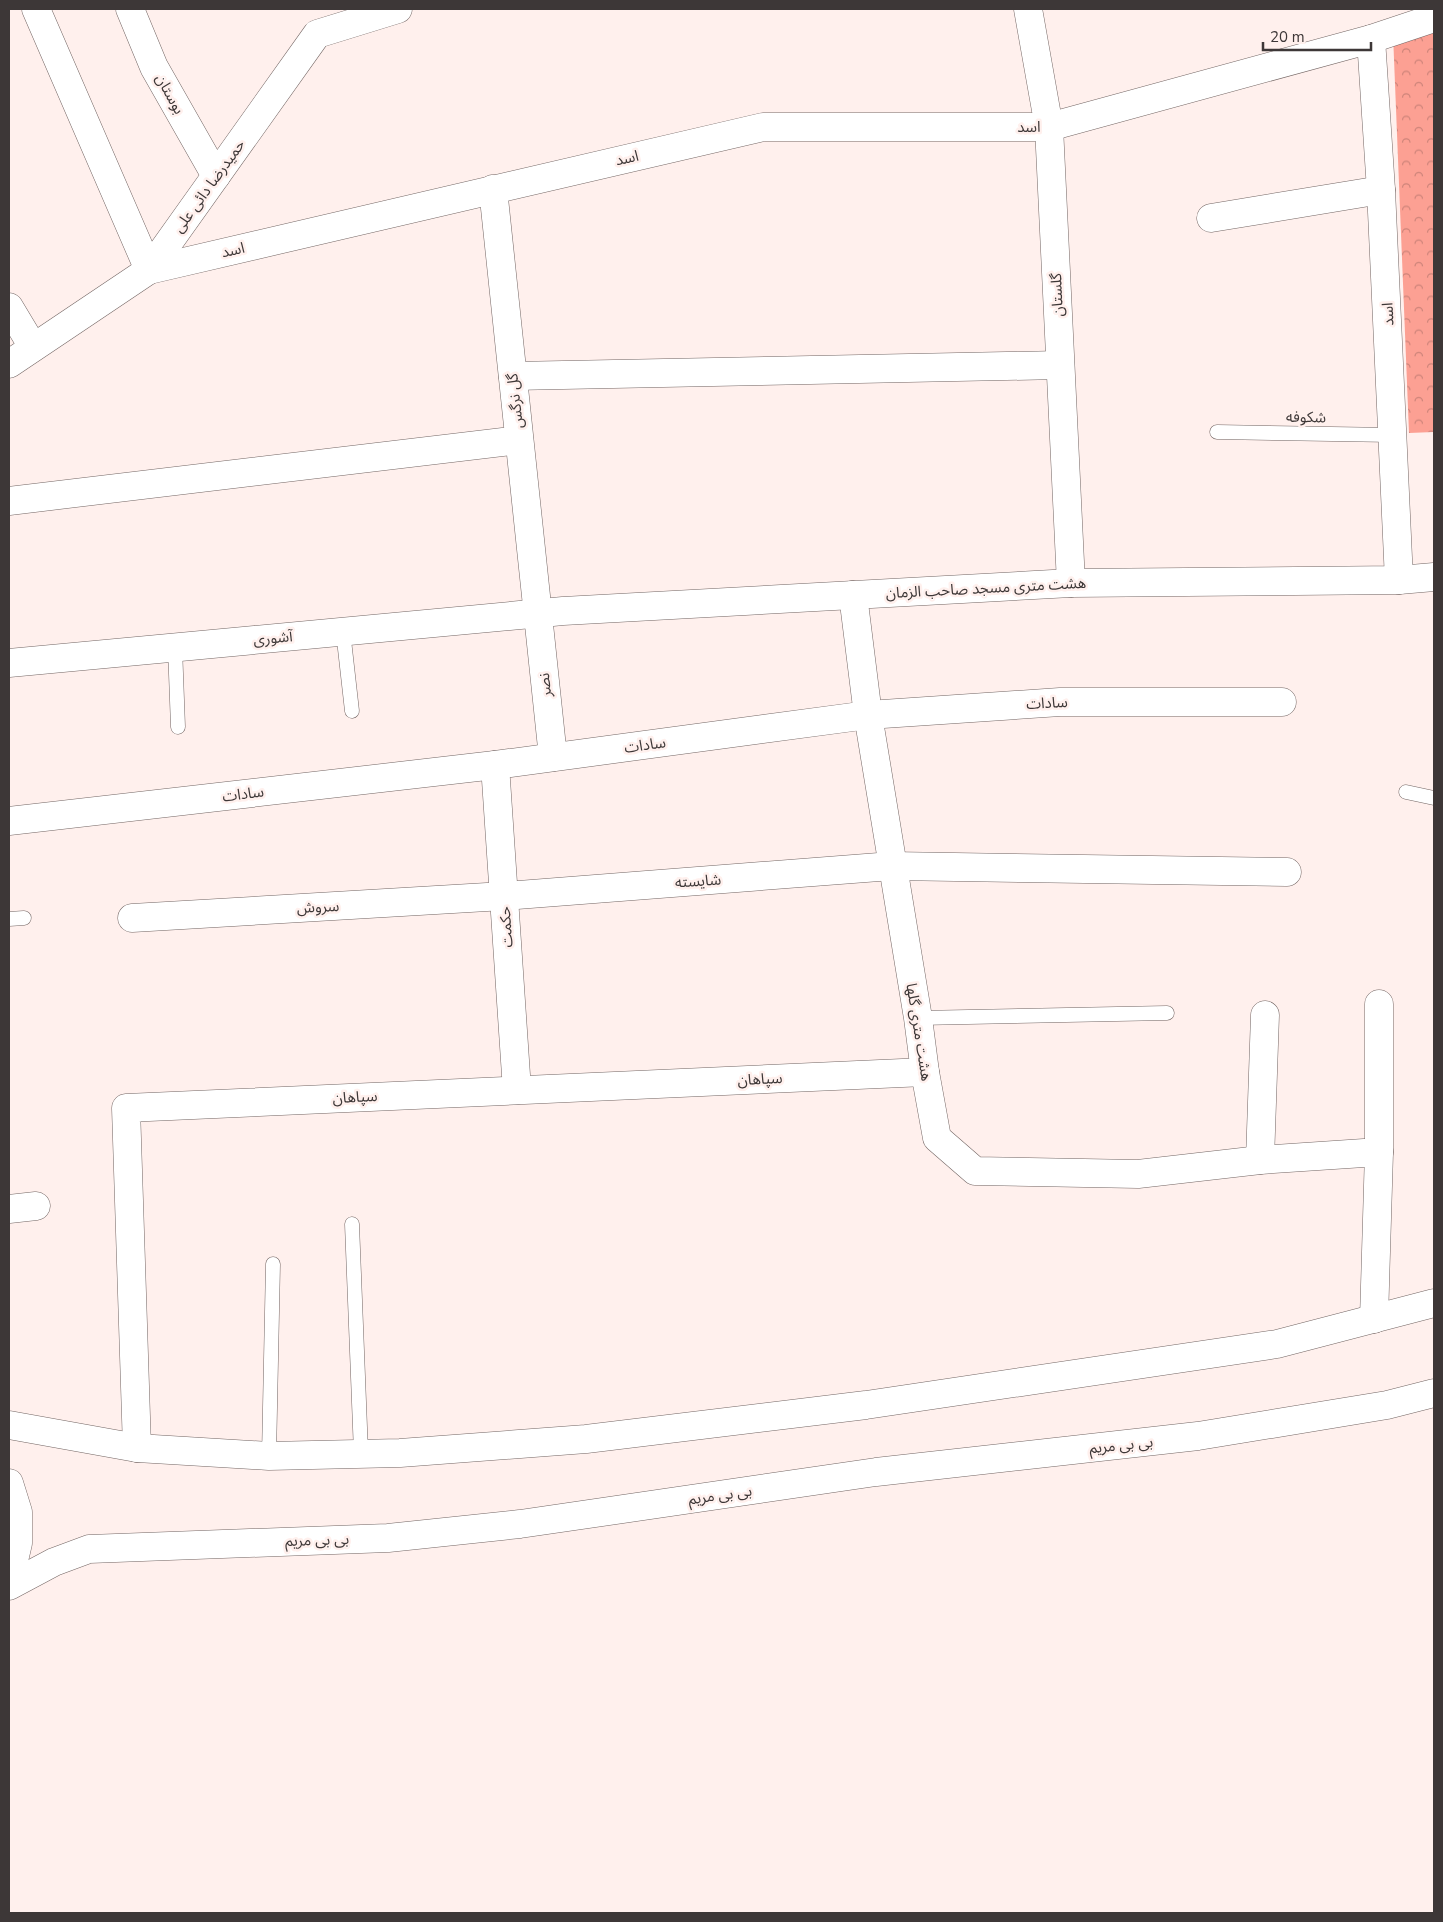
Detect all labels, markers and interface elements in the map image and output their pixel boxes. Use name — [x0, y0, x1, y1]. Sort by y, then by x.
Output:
scale bar — [1263, 20, 1370, 52]
text: 20 m — [1270, 27, 1305, 47]
street label: بوستان — [151, 70, 189, 118]
street label: اسد — [1017, 117, 1041, 137]
street label: حمیدرضا دائی علی — [168, 135, 250, 237]
street label: اسد — [613, 146, 641, 170]
street label: اسد — [219, 238, 247, 262]
street label: گلستان — [1046, 272, 1068, 317]
street label: اسد — [1377, 302, 1399, 326]
street label: گل نرگس — [502, 372, 528, 430]
street label: شکوفه — [1286, 407, 1327, 427]
street label: هشت متری مسجد صاحب الزمان — [885, 573, 1087, 603]
street label: آشوری — [253, 626, 294, 650]
street label: نصر — [534, 672, 556, 699]
street label: سادات — [1026, 692, 1069, 714]
street label: سادات — [623, 732, 667, 758]
street label: سادات — [221, 782, 265, 806]
street label: شایسته — [674, 869, 722, 893]
street label: سروش — [296, 896, 340, 918]
street label: حکمت — [495, 905, 517, 948]
street label: هشت متری گلها — [901, 982, 937, 1082]
street label: سپاهان — [737, 1068, 783, 1090]
street label: سپاهان — [332, 1086, 378, 1108]
street label: بی بی مریم — [1088, 1432, 1154, 1459]
street label: بی بی مریم — [687, 1481, 753, 1510]
street label: بی بی مریم — [285, 1529, 349, 1552]

